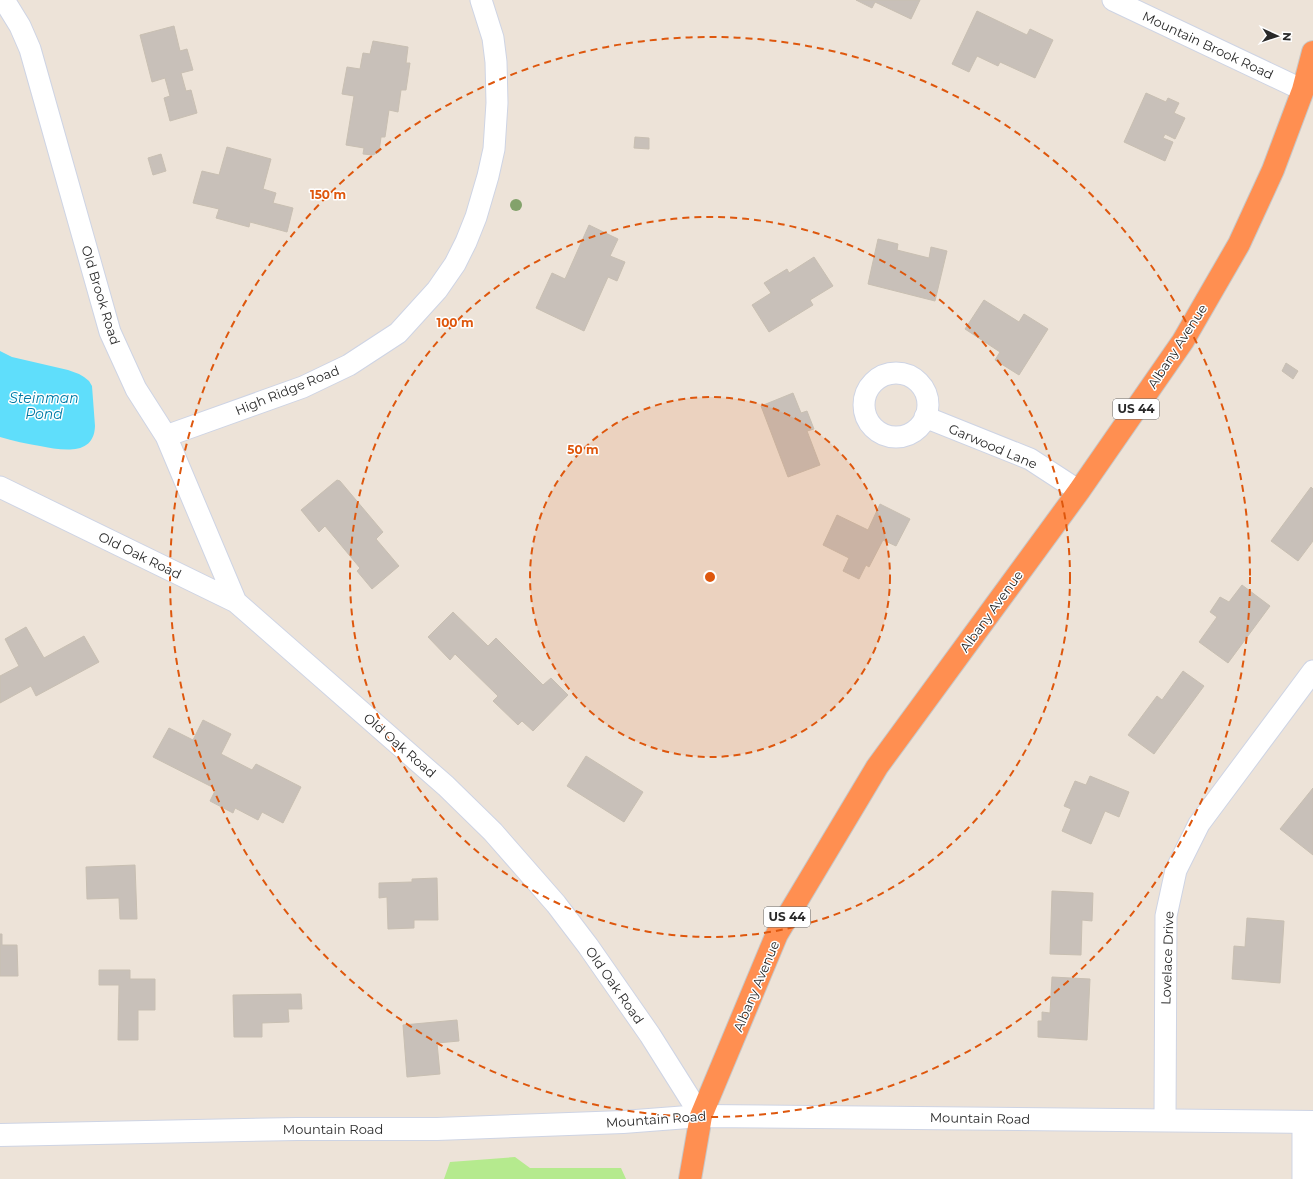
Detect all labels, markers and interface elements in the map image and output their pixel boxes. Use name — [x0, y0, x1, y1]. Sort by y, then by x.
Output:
street label: Mountain Brook Road — [1140, 8, 1276, 82]
north arrow — [1257, 16, 1297, 56]
text: N — [1280, 32, 1294, 41]
text: 150 m — [310, 187, 346, 202]
street label: Old Brook Road — [78, 243, 124, 347]
street label: Albany Avenue — [1144, 301, 1210, 391]
text: 100 m — [437, 315, 473, 330]
street label: High Ridge Road — [233, 362, 341, 418]
water label: Steinman Pond — [9, 389, 79, 423]
road number: US 44 — [1113, 399, 1159, 419]
street label: Garwood Lane — [946, 420, 1040, 472]
text: 50 m — [567, 442, 599, 457]
street label: Old Oak Road — [96, 528, 184, 582]
street label: Albany Avenue — [956, 567, 1026, 655]
centre of rings — [703, 570, 717, 584]
street label: Old Oak Road — [361, 709, 439, 781]
road number: US 44 — [764, 907, 810, 927]
street label: Lovelace Drive — [1157, 911, 1177, 1005]
street label: Albany Avenue — [730, 938, 782, 1034]
street label: Old Oak Road — [583, 943, 647, 1027]
street label: Mountain Road — [605, 1108, 707, 1130]
street label: Mountain Road — [930, 1109, 1030, 1127]
street label: Mountain Road — [283, 1121, 383, 1137]

